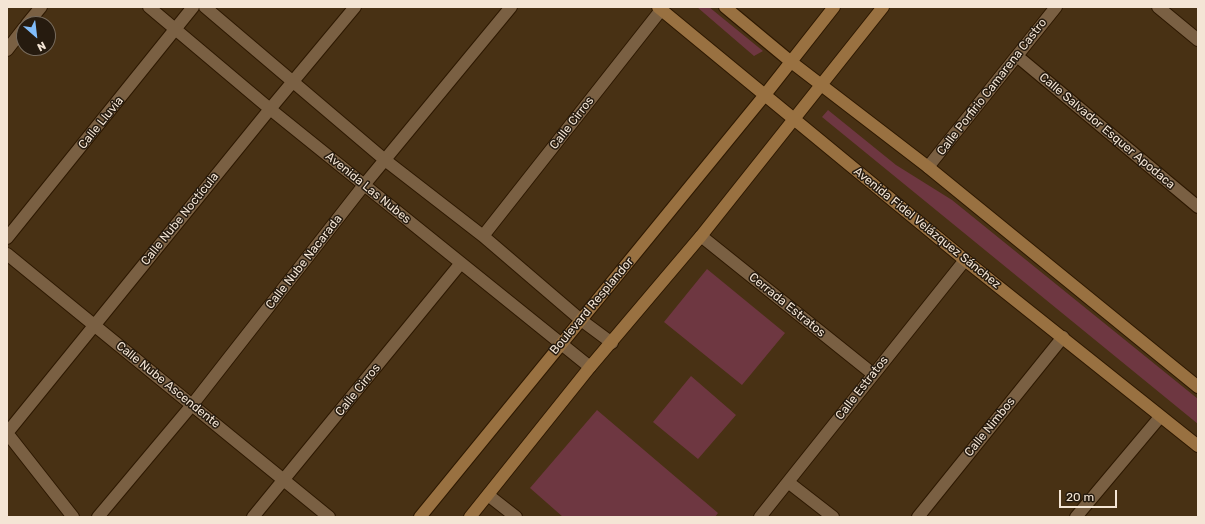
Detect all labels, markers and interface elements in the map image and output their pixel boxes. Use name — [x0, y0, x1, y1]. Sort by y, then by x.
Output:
north arrow — [16, 16, 56, 56]
street label: Calle Porfirio Camarena Castro — [934, 16, 1050, 158]
text: N — [35, 39, 48, 54]
street label: Calle Salvador Esquer Apodaca — [1036, 70, 1178, 192]
street label: Calle Lluvia — [76, 94, 126, 152]
street label: Calle Cirros — [547, 94, 597, 152]
street label: Avenida Las Nubes — [322, 149, 414, 227]
street label: Avenida Fidel Velázquez Sánchez — [851, 164, 1003, 292]
street label: Calle Nube Noctícula — [138, 170, 222, 268]
street label: Calle Nube Nacarada — [263, 212, 345, 312]
street label: Boulevard Resplandor — [547, 255, 637, 357]
street label: Cerrada Estratos — [746, 270, 828, 340]
street label: Calle Nube Ascendente — [113, 339, 223, 431]
street label: Calle Estratos — [833, 353, 891, 423]
street label: Calle Cirros — [333, 361, 383, 419]
street label: Calle Nimbos — [962, 394, 1018, 460]
scale bar — [1061, 482, 1119, 508]
text: 20 m — [1066, 490, 1094, 504]

